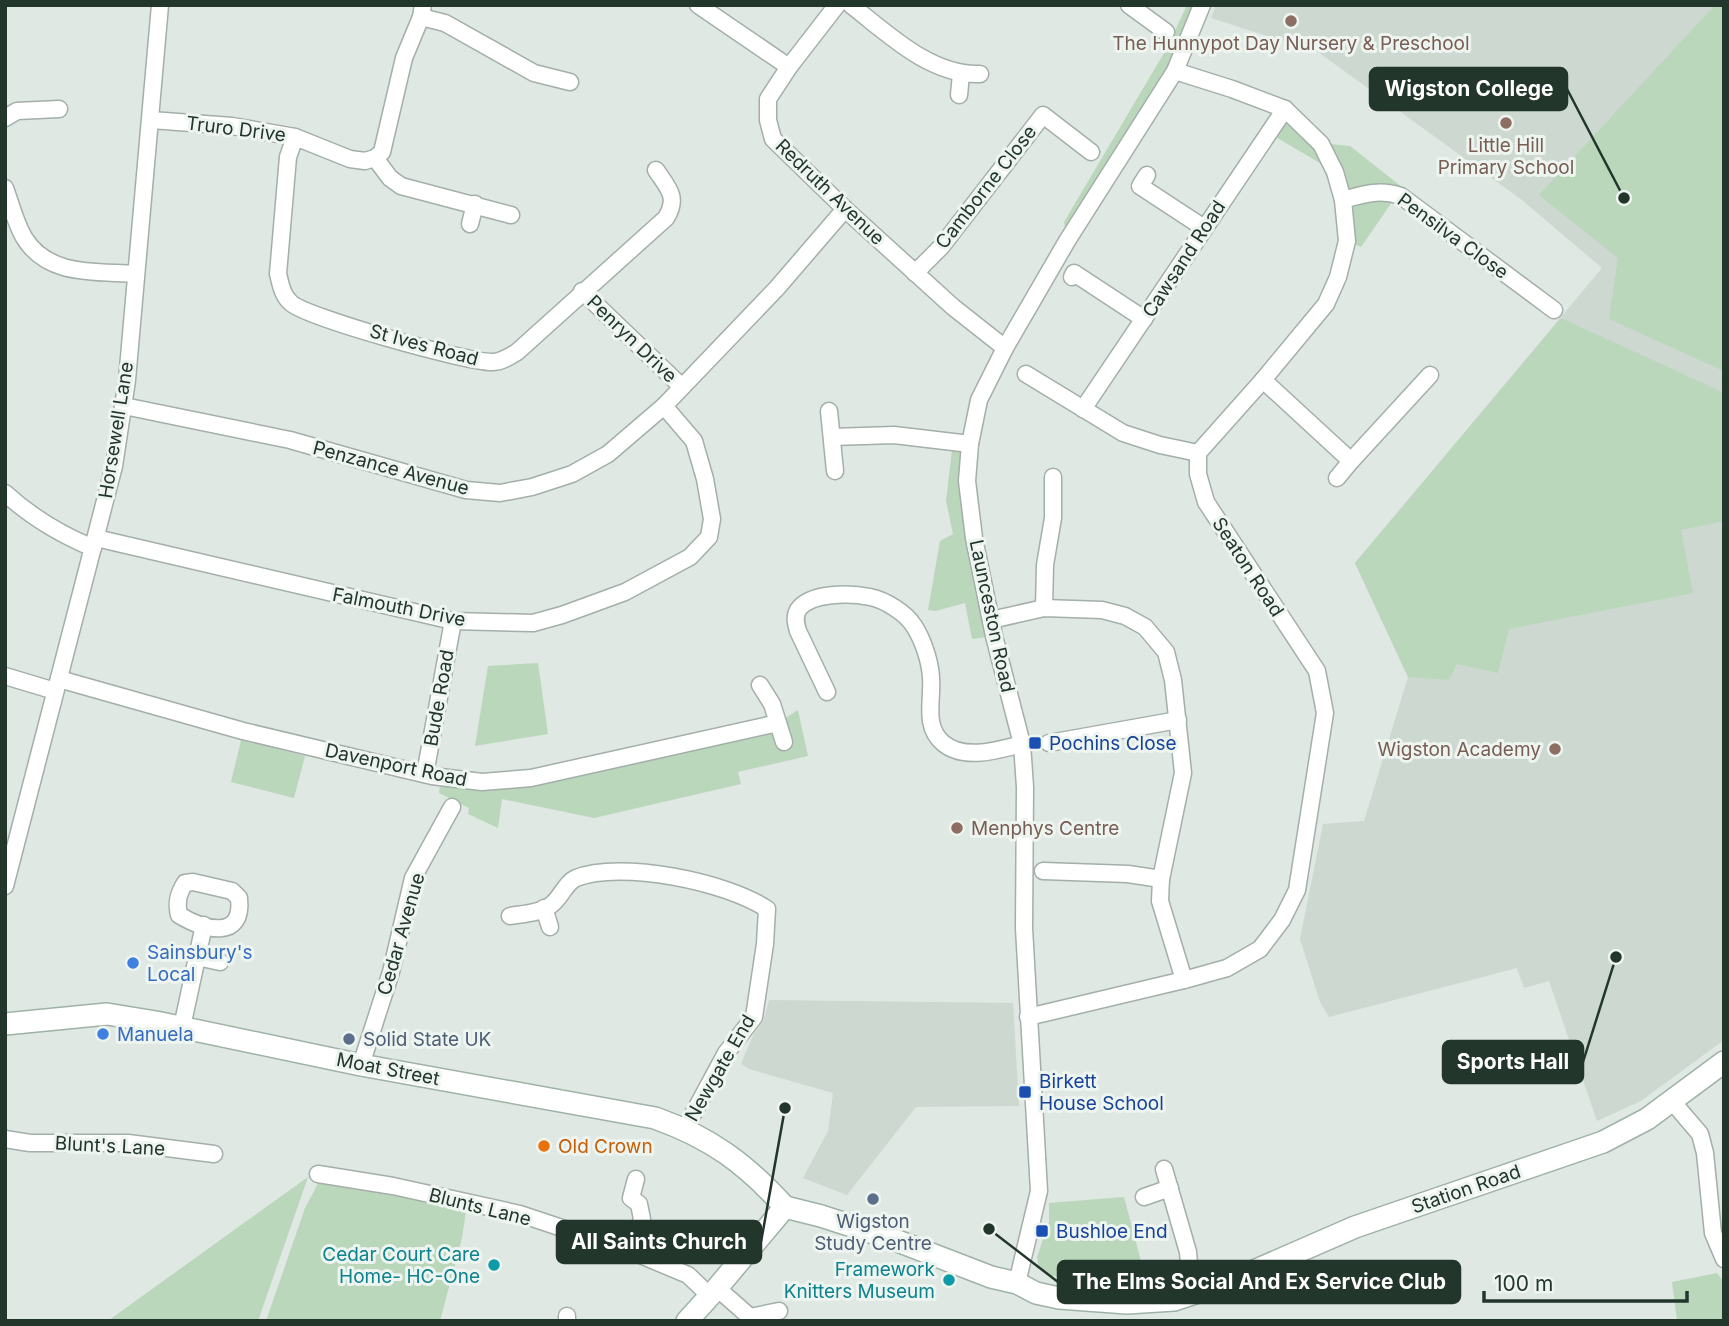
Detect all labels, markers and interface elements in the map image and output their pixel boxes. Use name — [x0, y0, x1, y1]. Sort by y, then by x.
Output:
marker: The Hunnypot Day Nursery & Preschool — [1283, 13, 1299, 29]
place label: The Hunnypot Day Nursery & Preschool — [1112, 32, 1470, 55]
callout: Wigston College — [1370, 68, 1567, 110]
text: Wigston College — [1384, 76, 1554, 101]
street label: Truro Drive — [185, 111, 287, 147]
marker: Little Hill Primary School — [1498, 115, 1514, 131]
street label: Camborne Close — [931, 121, 1041, 253]
street label: Redruth Avenue — [771, 134, 889, 250]
place label: Little Hill Primary School — [1438, 134, 1574, 179]
street label: Pensilva Close — [1393, 188, 1513, 284]
street label: Cawsand Road — [1138, 196, 1230, 322]
street label: Penryn Drive — [582, 290, 682, 388]
street label: St Ives Road — [367, 319, 481, 371]
street label: Horsewell Lane — [94, 360, 138, 500]
street label: Penzance Avenue — [310, 436, 472, 500]
street label: Seaton Road — [1207, 513, 1289, 621]
street label: Launceston Road — [965, 537, 1019, 695]
street label: Falmouth Drive — [330, 583, 468, 631]
street label: Bude Road — [419, 648, 459, 748]
place label: Pochins Close — [1049, 732, 1177, 755]
marker: Pochins Close — [1027, 735, 1043, 751]
place label: Wigston Academy — [1377, 738, 1541, 761]
street label: Davenport Road — [323, 739, 469, 791]
marker: Wigston Academy — [1547, 741, 1563, 757]
place label: Menphys Centre — [971, 817, 1119, 840]
marker: Menphys Centre — [949, 820, 965, 836]
street label: Cedar Avenue — [373, 870, 429, 998]
place label: Sainsbury's Local — [147, 941, 252, 986]
marker: Sainsbury's Local — [125, 955, 141, 971]
street label: Newgate End — [680, 1011, 760, 1125]
place label: Manuela — [117, 1023, 194, 1046]
marker: Manuela — [95, 1026, 111, 1042]
place label: Solid State UK — [363, 1028, 492, 1051]
marker: Solid State UK — [341, 1031, 357, 1047]
callout: Sports Hall — [1443, 1041, 1583, 1083]
street label: Moat Street — [334, 1048, 442, 1090]
text: Sports Hall — [1457, 1049, 1569, 1074]
place label: Birkett House School — [1039, 1070, 1164, 1115]
marker: Birkett House School — [1017, 1084, 1033, 1100]
street label: Blunt's Lane — [54, 1132, 166, 1160]
place label: Old Crown — [558, 1135, 653, 1158]
marker: Old Crown — [536, 1138, 552, 1154]
street label: Station Road — [1408, 1160, 1524, 1218]
street label: Blunts Lane — [426, 1183, 534, 1231]
marker: Wigston Study Centre — [865, 1191, 881, 1207]
place label: Wigston Study Centre — [814, 1210, 932, 1255]
place label: Bushloe End — [1056, 1220, 1168, 1243]
callout: All Saints Church — [557, 1221, 761, 1263]
marker: Bushloe End — [1034, 1223, 1050, 1239]
text: All Saints Church — [571, 1229, 747, 1254]
place label: Cedar Court Care Home- HC-One — [322, 1243, 480, 1288]
marker: Cedar Court Care Home- HC-One — [486, 1257, 502, 1273]
place label: Framework Knitters Museum — [784, 1258, 936, 1303]
scale bar — [1484, 1260, 1687, 1304]
callout: The Elms Social And Ex Service Club — [1058, 1261, 1460, 1303]
text: The Elms Social And Ex Service Club — [1072, 1269, 1446, 1294]
text: 100 m — [1494, 1271, 1553, 1296]
marker: Framework Knitters Museum — [941, 1272, 957, 1288]

